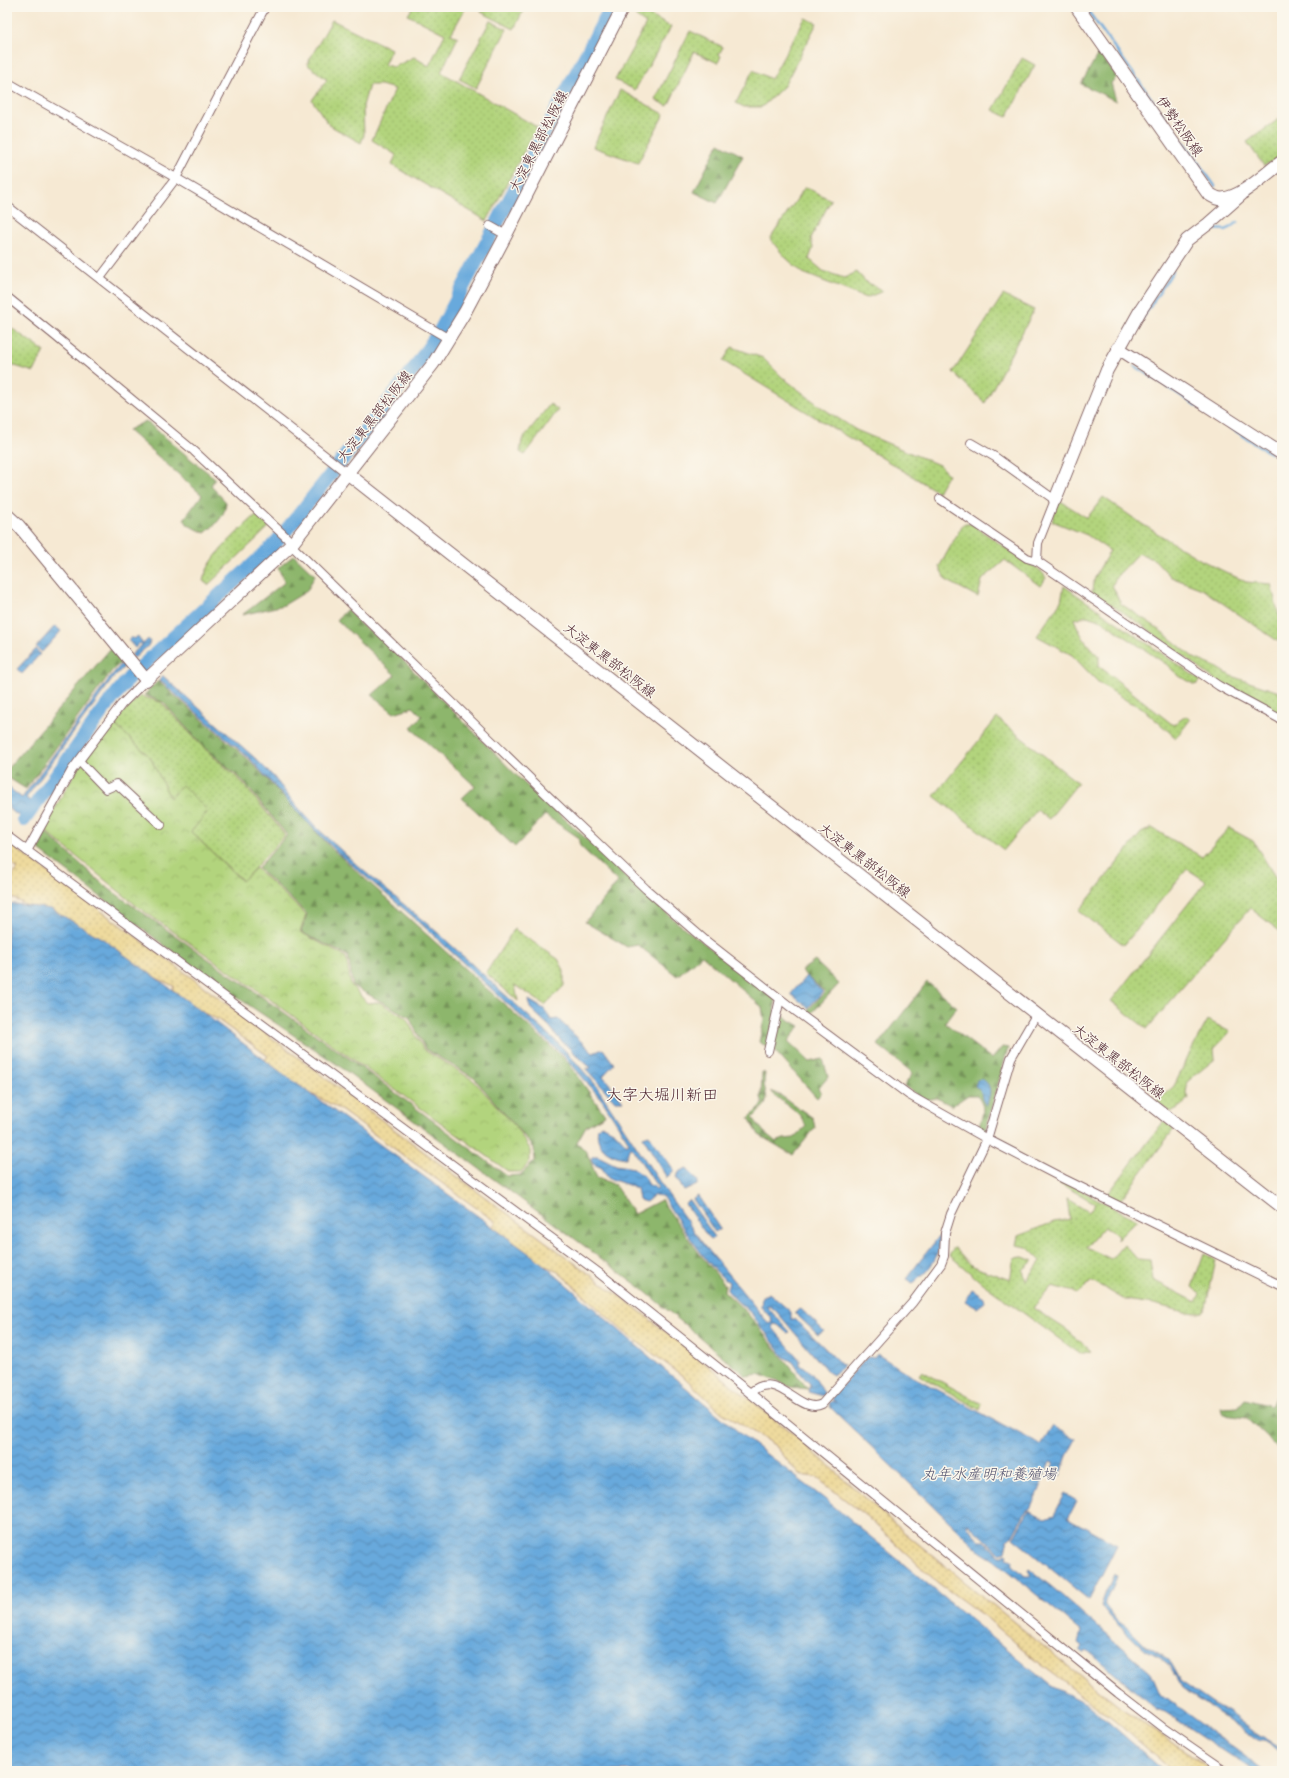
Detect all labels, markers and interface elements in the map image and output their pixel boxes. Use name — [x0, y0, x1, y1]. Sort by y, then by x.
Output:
street label: 大淀東黒部松阪線 — [504, 87, 571, 195]
street label: 伊勢松阪線 — [1153, 92, 1208, 160]
street label: 大淀東黒部松阪線 — [332, 366, 416, 466]
street label: 大淀東黒部松阪線 — [560, 618, 660, 702]
street label: 大淀東黒部松阪線 — [815, 818, 915, 902]
street label: 大淀東黒部松阪線 — [1069, 1019, 1169, 1103]
district label: 大字大堀川新田 — [606, 1083, 718, 1104]
water label: 丸年水産明和養殖場 — [921, 1463, 1057, 1483]

